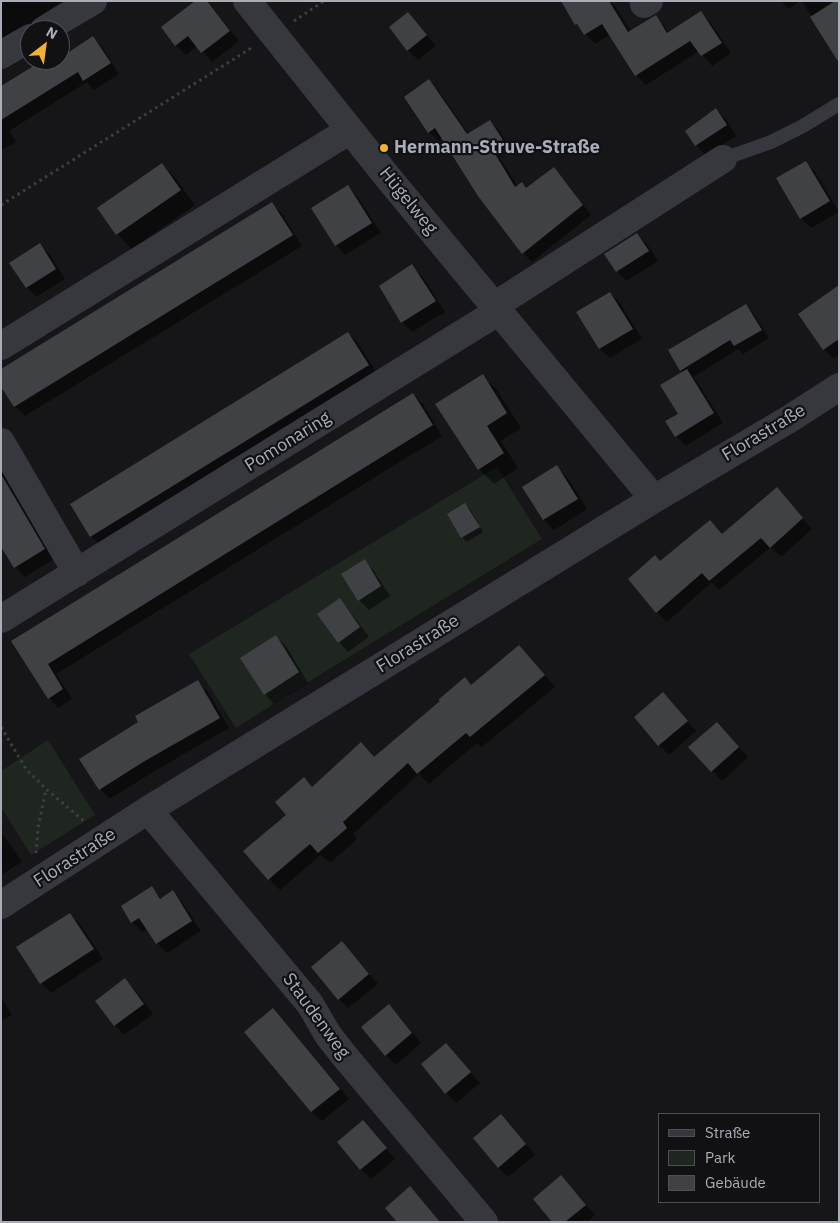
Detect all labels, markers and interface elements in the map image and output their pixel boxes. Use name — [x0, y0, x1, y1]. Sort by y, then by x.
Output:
north arrow — [20, 20, 70, 70]
text: N — [43, 23, 61, 43]
place label: Hermann-Struve-Straße — [394, 137, 600, 159]
marker: Hermann-Struve-Straße — [378, 142, 390, 154]
street label: Hügelweg — [374, 163, 442, 239]
street label: Florastraße — [718, 400, 810, 466]
street label: Pomonaring — [241, 407, 335, 477]
street label: Florastraße — [373, 610, 463, 678]
street label: Florastraße — [30, 823, 120, 893]
street label: Staudenweg — [278, 969, 354, 1063]
legend — [658, 1113, 820, 1203]
text: Straße — [705, 1123, 750, 1142]
text: Park — [705, 1148, 735, 1167]
text: Gebäude — [705, 1173, 766, 1192]

